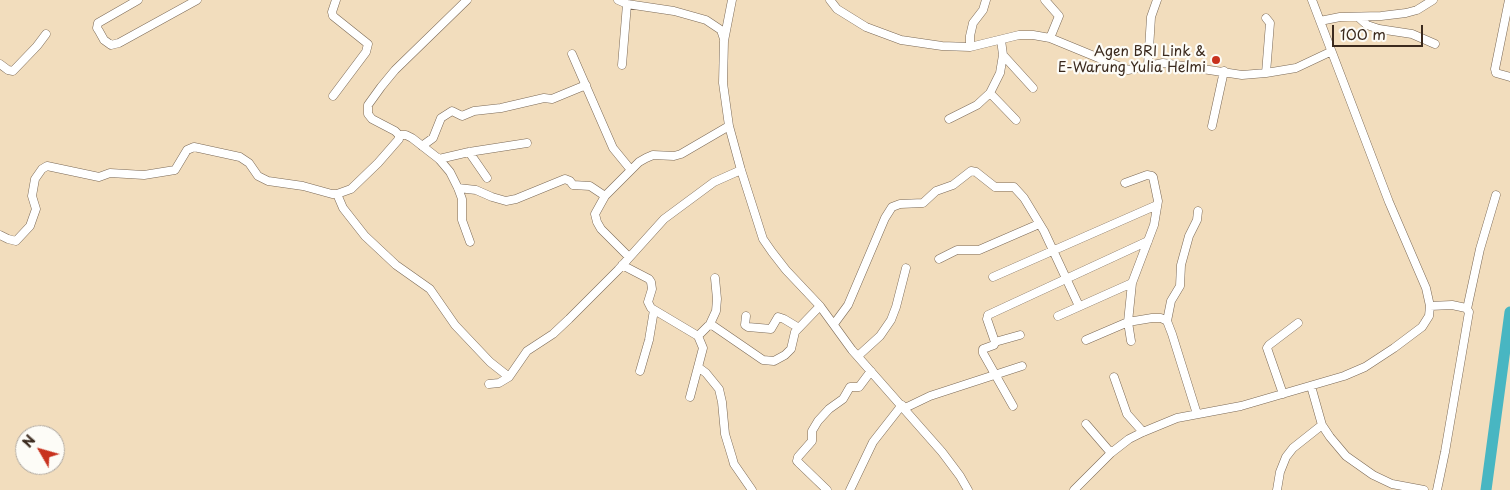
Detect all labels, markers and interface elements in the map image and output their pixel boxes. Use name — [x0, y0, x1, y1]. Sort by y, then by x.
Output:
scale bar — [1335, 15, 1426, 47]
text: 100 m — [1340, 22, 1386, 45]
place label: Agen BRI Link & E-Warung Yulia Helmi — [1058, 44, 1206, 76]
marker: Agen BRI Link & E-Warung Yulia Helmi — [1210, 54, 1222, 66]
north arrow — [15, 425, 65, 475]
text: N — [17, 430, 40, 452]

